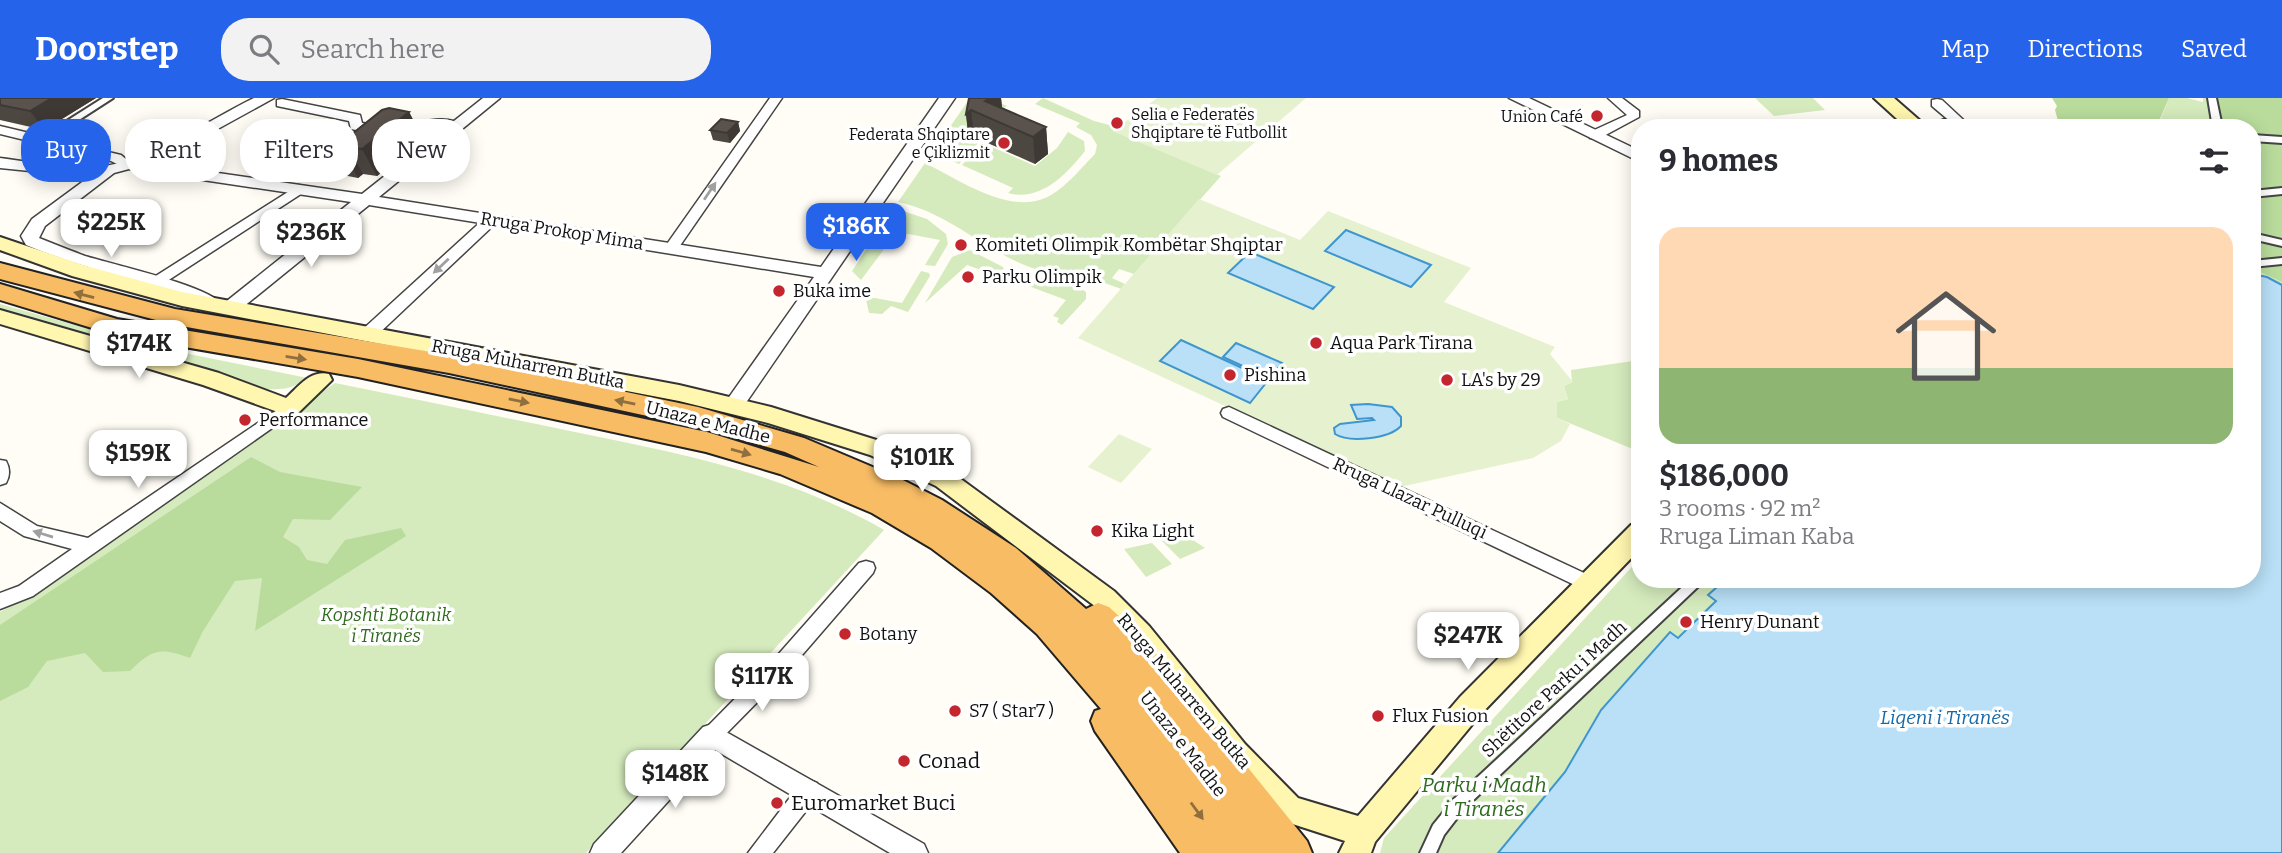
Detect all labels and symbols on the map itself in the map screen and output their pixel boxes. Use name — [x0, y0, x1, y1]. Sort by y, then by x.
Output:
place label: Selia e Federatës Shqiptare të Futbollit — [1131, 105, 1288, 142]
place label: Union Café — [1501, 107, 1583, 126]
marker: Union Café — [1589, 108, 1605, 124]
marker: Selia e Federatës Shqiptare të Futbollit — [1109, 115, 1125, 131]
place label: Federata Shqiptare e Çiklizmit — [849, 125, 990, 162]
marker: Federata Shqiptare e Çiklizmit — [996, 135, 1012, 151]
one-way arrow — [704, 181, 717, 201]
pin: $225K — [62, 200, 160, 259]
pin: $186K — [807, 204, 905, 263]
street label: Rruga Prokop Mima — [479, 207, 645, 255]
pin: $236K — [262, 209, 360, 269]
place label: Komiteti Olimpik Kombëtar Shqiptar — [975, 234, 1283, 256]
marker: Komiteti Olimpik Kombëtar Shqiptar — [953, 237, 969, 253]
one-way arrow — [433, 258, 450, 274]
place label: Parku Olimpik — [982, 266, 1103, 288]
marker: Parku Olimpik — [960, 269, 976, 285]
place label: Buka ime — [793, 280, 871, 302]
marker: Buka ime — [771, 283, 787, 299]
one-way arrow — [72, 289, 94, 300]
pin: $174K — [90, 320, 188, 380]
place label: Aqua Park Tirana — [1330, 332, 1473, 354]
street label: Rruga Muharrem Butka — [430, 334, 627, 394]
marker: Aqua Park Tirana — [1308, 335, 1324, 351]
one-way arrow — [285, 353, 307, 364]
place label: Pishina — [1244, 364, 1306, 386]
marker: Pishina — [1222, 367, 1238, 383]
place label: LA's by 29 — [1461, 369, 1541, 391]
marker: LA's by 29 — [1439, 372, 1455, 388]
one-way arrow — [508, 395, 530, 406]
street label: Unaza e Madhe — [643, 396, 773, 448]
one-way arrow — [614, 397, 636, 408]
place label: Performance — [259, 409, 368, 431]
marker: Performance — [237, 412, 253, 428]
pin: $159K — [89, 430, 187, 490]
pin: $101K — [873, 434, 971, 494]
one-way arrow — [731, 447, 752, 457]
street label: Rruga Llazar Pulluqi — [1329, 453, 1491, 543]
place label: Kika Light — [1111, 520, 1195, 542]
marker: Kika Light — [1089, 523, 1105, 539]
one-way arrow — [33, 528, 54, 539]
park label: Kopshti Botanik i Tiranës — [321, 604, 451, 647]
street label: Rruga Muharrem Butka — [1112, 609, 1256, 773]
place label: Henry Dunant — [1700, 611, 1820, 633]
pin: $247K — [1419, 612, 1517, 672]
marker: Henry Dunant — [1678, 614, 1694, 630]
street label: Shëtitore Parku i Madh — [1477, 616, 1631, 762]
place label: Botany — [859, 623, 918, 645]
marker: Botany — [837, 626, 853, 642]
pin: $117K — [713, 654, 811, 713]
street label: Unaza e Madhe — [1135, 687, 1231, 801]
place label: S7 ( Star7 ) — [969, 700, 1054, 722]
marker: S7 ( Star7 ) — [947, 703, 963, 719]
place label: Flux Fusion — [1392, 705, 1489, 727]
water label: Liqeni i Tiranës — [1880, 706, 2010, 729]
marker: Flux Fusion — [1370, 708, 1386, 724]
place label: Conad — [918, 748, 980, 774]
pin: $148K — [626, 750, 724, 810]
marker: Conad — [896, 753, 912, 769]
park label: Parku i Madh i Tiranës — [1421, 772, 1547, 822]
place label: Euromarket Buci — [791, 790, 955, 816]
marker: Euromarket Buci — [769, 795, 785, 811]
one-way arrow — [1190, 802, 1204, 820]

